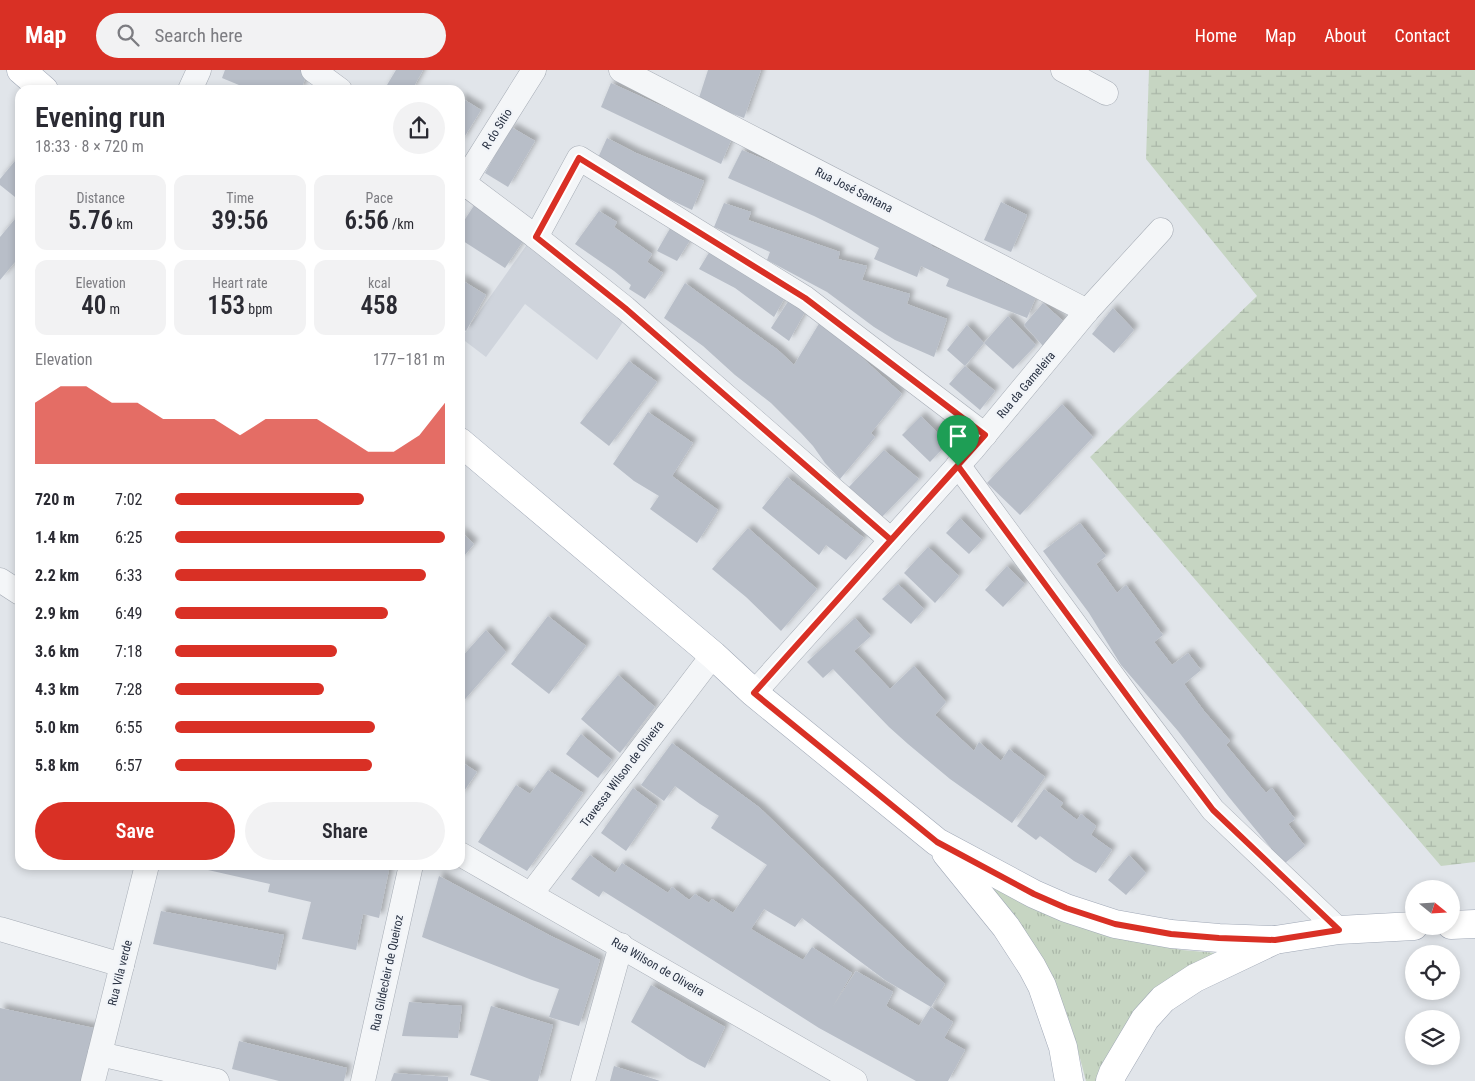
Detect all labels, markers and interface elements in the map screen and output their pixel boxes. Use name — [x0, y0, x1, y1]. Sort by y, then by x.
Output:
search box — [96, 13, 446, 58]
text: Map — [25, 21, 66, 49]
icon: search — [114, 21, 142, 49]
text: Search here — [154, 24, 243, 47]
text: Home — [1195, 25, 1237, 46]
text: Map — [1265, 25, 1296, 46]
text: About — [1324, 25, 1366, 46]
text: Contact — [1394, 25, 1450, 46]
text: Evening run — [35, 101, 165, 134]
button: share — [393, 102, 445, 154]
street label: R do Sítio — [479, 106, 515, 152]
text: 18:33 · 8 × 720 m — [35, 137, 144, 156]
street label: Rua José Santana — [813, 164, 895, 216]
text: Distance — [77, 190, 125, 206]
text: Time — [226, 190, 254, 206]
text: Pace — [366, 190, 393, 206]
text: 5.76 — [68, 206, 113, 235]
text: 39:56 — [212, 206, 268, 235]
text: 6:56 — [345, 206, 389, 235]
text: km — [113, 216, 133, 232]
text: /km — [389, 216, 414, 232]
text: Elevation — [75, 275, 126, 291]
text: Heart rate — [212, 275, 268, 291]
text: kcal — [368, 275, 391, 291]
text: 40 — [81, 291, 106, 320]
text: 153 — [207, 291, 245, 320]
text: 458 — [360, 291, 398, 320]
text: m — [106, 301, 120, 317]
text: bpm — [245, 301, 273, 317]
street label: Rua da Gameleira — [994, 349, 1058, 421]
text: Elevation — [35, 350, 93, 369]
text: 177–181 m — [373, 350, 445, 369]
pin — [937, 415, 979, 466]
icon: arrive — [944, 422, 972, 450]
text: 720 m — [35, 490, 75, 509]
text: 7:02 — [115, 490, 142, 509]
text: 1.4 km — [35, 528, 79, 547]
text: 6:25 — [115, 528, 142, 547]
text: 2.2 km — [35, 566, 79, 585]
text: 6:33 — [115, 566, 142, 585]
text: 2.9 km — [35, 604, 79, 623]
text: 6:49 — [115, 604, 142, 623]
text: 3.6 km — [35, 642, 79, 661]
text: 7:18 — [115, 642, 142, 661]
text: 4.3 km — [35, 680, 79, 699]
text: 7:28 — [115, 680, 142, 699]
text: 5.0 km — [35, 718, 79, 737]
text: 6:55 — [115, 718, 142, 737]
street label: Travessa Wilson de Oliveira — [577, 718, 667, 830]
text: 5.8 km — [35, 756, 79, 775]
text: 6:57 — [115, 756, 142, 775]
button: Save — [35, 802, 235, 860]
button: Share — [245, 802, 445, 860]
north arrow — [1405, 880, 1460, 935]
map controls — [1405, 880, 1460, 1065]
street label: Rua Gildecleir de Queiroz — [368, 914, 406, 1032]
street label: Rua Wilson de Oliveira — [609, 935, 707, 999]
street label: Rua Vila verde — [105, 938, 135, 1007]
button: locate — [1405, 945, 1460, 1000]
button: layers — [1405, 1010, 1460, 1065]

